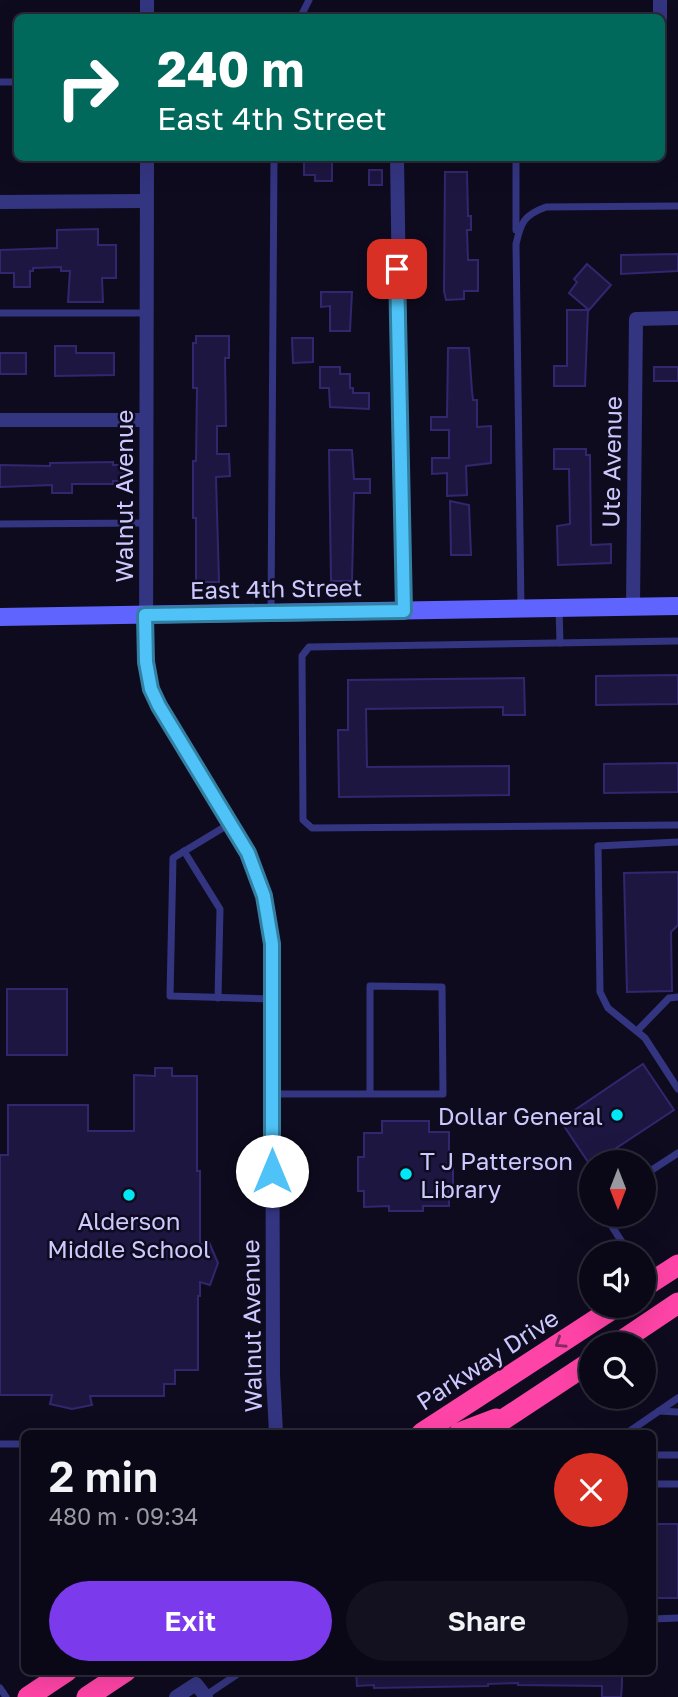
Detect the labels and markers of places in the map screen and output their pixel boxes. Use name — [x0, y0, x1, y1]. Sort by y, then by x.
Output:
pin — [367, 239, 427, 299]
place label: Dollar General — [438, 1101, 603, 1130]
marker: Dollar General — [609, 1107, 625, 1123]
place label: T J Patterson Library — [420, 1146, 573, 1203]
marker: T J Patterson Library — [398, 1166, 414, 1182]
marker: Alderson Middle School — [121, 1187, 137, 1203]
place label: Alderson Middle School — [47, 1206, 211, 1263]

